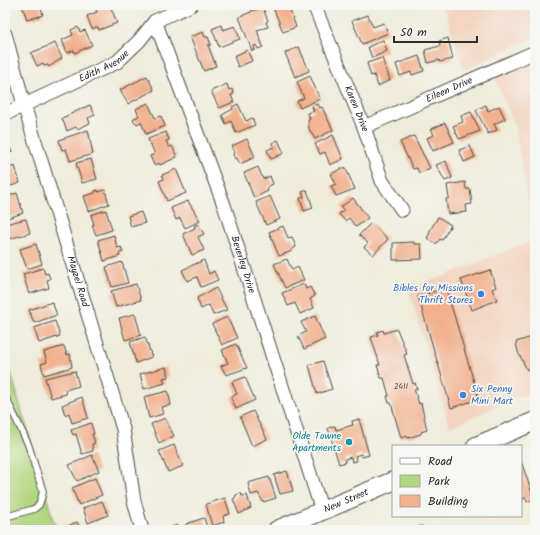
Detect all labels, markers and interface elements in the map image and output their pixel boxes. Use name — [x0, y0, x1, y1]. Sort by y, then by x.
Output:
scale bar — [394, 18, 477, 44]
text: 50 m — [400, 23, 427, 42]
street label: Edith Avenue — [76, 46, 133, 87]
street label: Eileen Drive — [423, 72, 476, 107]
street label: Karen Drive — [340, 83, 373, 134]
street label: Beverley Drive — [226, 234, 260, 296]
street label: Mayzel Road — [63, 254, 94, 310]
place label: Bibles for Missions Thrift Stores — [393, 280, 474, 308]
marker: Bibles for Missions Thrift Stores — [476, 289, 486, 299]
house number: 2411 — [394, 380, 409, 393]
place label: Six Penny Mini Mart — [471, 381, 513, 409]
marker: Six Penny Mini Mart — [458, 390, 468, 400]
place label: Olde Towne Apartments — [292, 428, 342, 456]
marker: Olde Towne Apartments — [344, 437, 354, 447]
legend — [392, 445, 522, 517]
text: Road — [428, 452, 453, 471]
text: Park — [428, 472, 450, 491]
street label: New Street — [321, 484, 371, 517]
text: Building — [428, 492, 468, 511]

